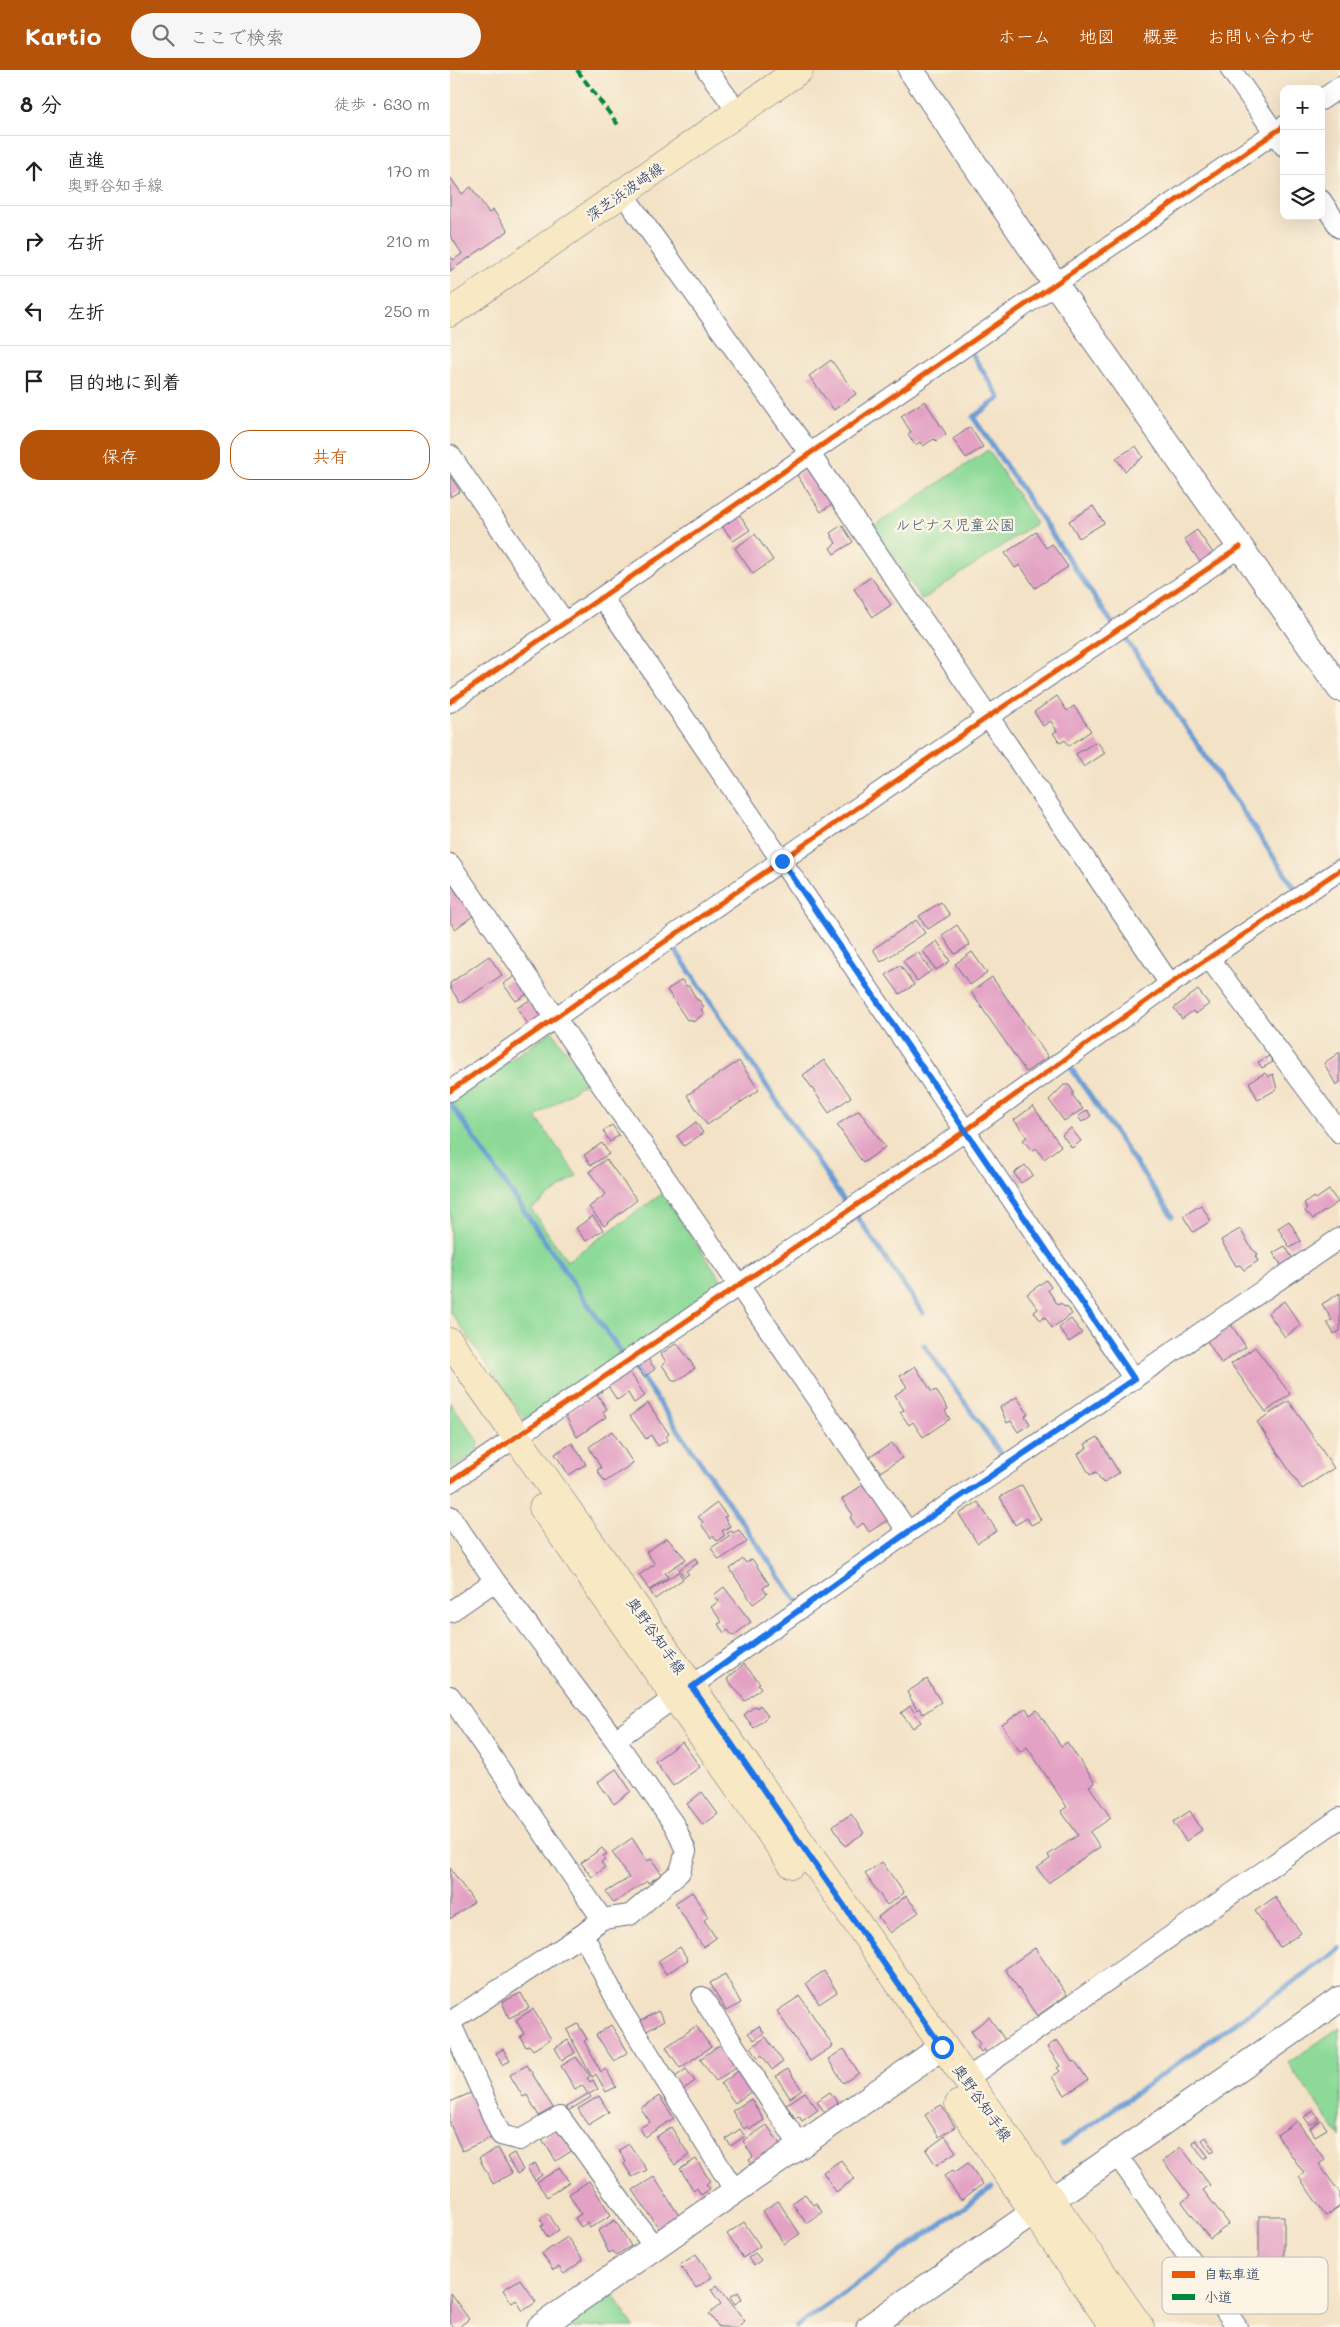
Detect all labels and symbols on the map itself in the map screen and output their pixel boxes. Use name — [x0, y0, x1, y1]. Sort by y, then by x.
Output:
street label: 深芝浜波崎線 — [582, 157, 667, 225]
park label: ルピナス児童公園 — [895, 514, 1015, 534]
route end — [771, 850, 794, 873]
street label: 奥野谷知手線 — [623, 1593, 691, 1678]
route start — [931, 2036, 954, 2059]
street label: 奥野谷知手線 — [949, 2060, 1017, 2145]
legend — [1162, 2257, 1328, 2314]
text: 自転車道 — [1204, 2264, 1260, 2283]
text: 小道 — [1204, 2287, 1232, 2306]

